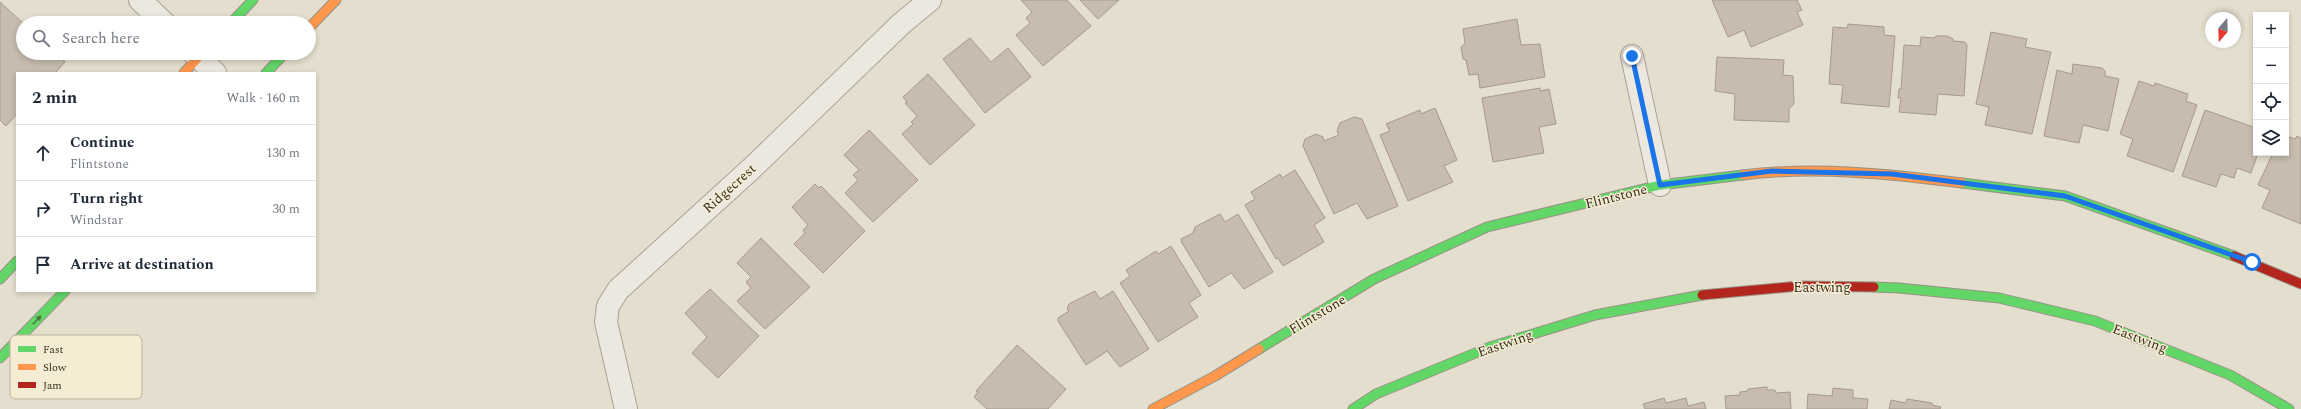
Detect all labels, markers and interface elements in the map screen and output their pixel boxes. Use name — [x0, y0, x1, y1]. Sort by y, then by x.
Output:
north arrow — [2205, 12, 2241, 48]
map controls — [2253, 12, 2289, 156]
button: + — [2253, 12, 2289, 48]
search box — [16, 16, 316, 60]
icon: search — [30, 27, 52, 49]
text: Search here — [62, 27, 140, 50]
route end — [1623, 47, 1641, 65]
button: − — [2253, 48, 2289, 84]
button: locate — [2253, 84, 2289, 120]
text: 2 min — [32, 85, 77, 111]
text: Walk · 160 m — [226, 88, 300, 108]
button: layers — [2253, 120, 2289, 156]
text: Continue — [70, 131, 135, 154]
icon: ahead — [32, 142, 54, 164]
text: 130 m — [266, 143, 300, 163]
text: Flintstone — [70, 154, 129, 174]
street label: Ridgecrest — [698, 159, 761, 218]
street label: Flintstone — [1583, 179, 1650, 214]
text: Turn right — [70, 187, 143, 210]
icon: right — [32, 198, 54, 220]
text: 30 m — [273, 199, 300, 219]
text: Windstar — [70, 210, 123, 230]
text: Arrive at destination — [70, 253, 214, 276]
route start — [2243, 253, 2261, 271]
icon: arrive — [32, 254, 54, 276]
street label: Eastwing — [1793, 277, 1851, 298]
street label: Flintstone — [1285, 289, 1350, 340]
one-way arrow — [32, 315, 42, 325]
street label: Eastwing — [2109, 318, 2170, 359]
street label: Eastwing — [1475, 324, 1536, 363]
legend — [10, 335, 142, 399]
text: Fast — [43, 341, 64, 358]
text: Slow — [43, 359, 67, 376]
text: Jam — [43, 377, 62, 394]

